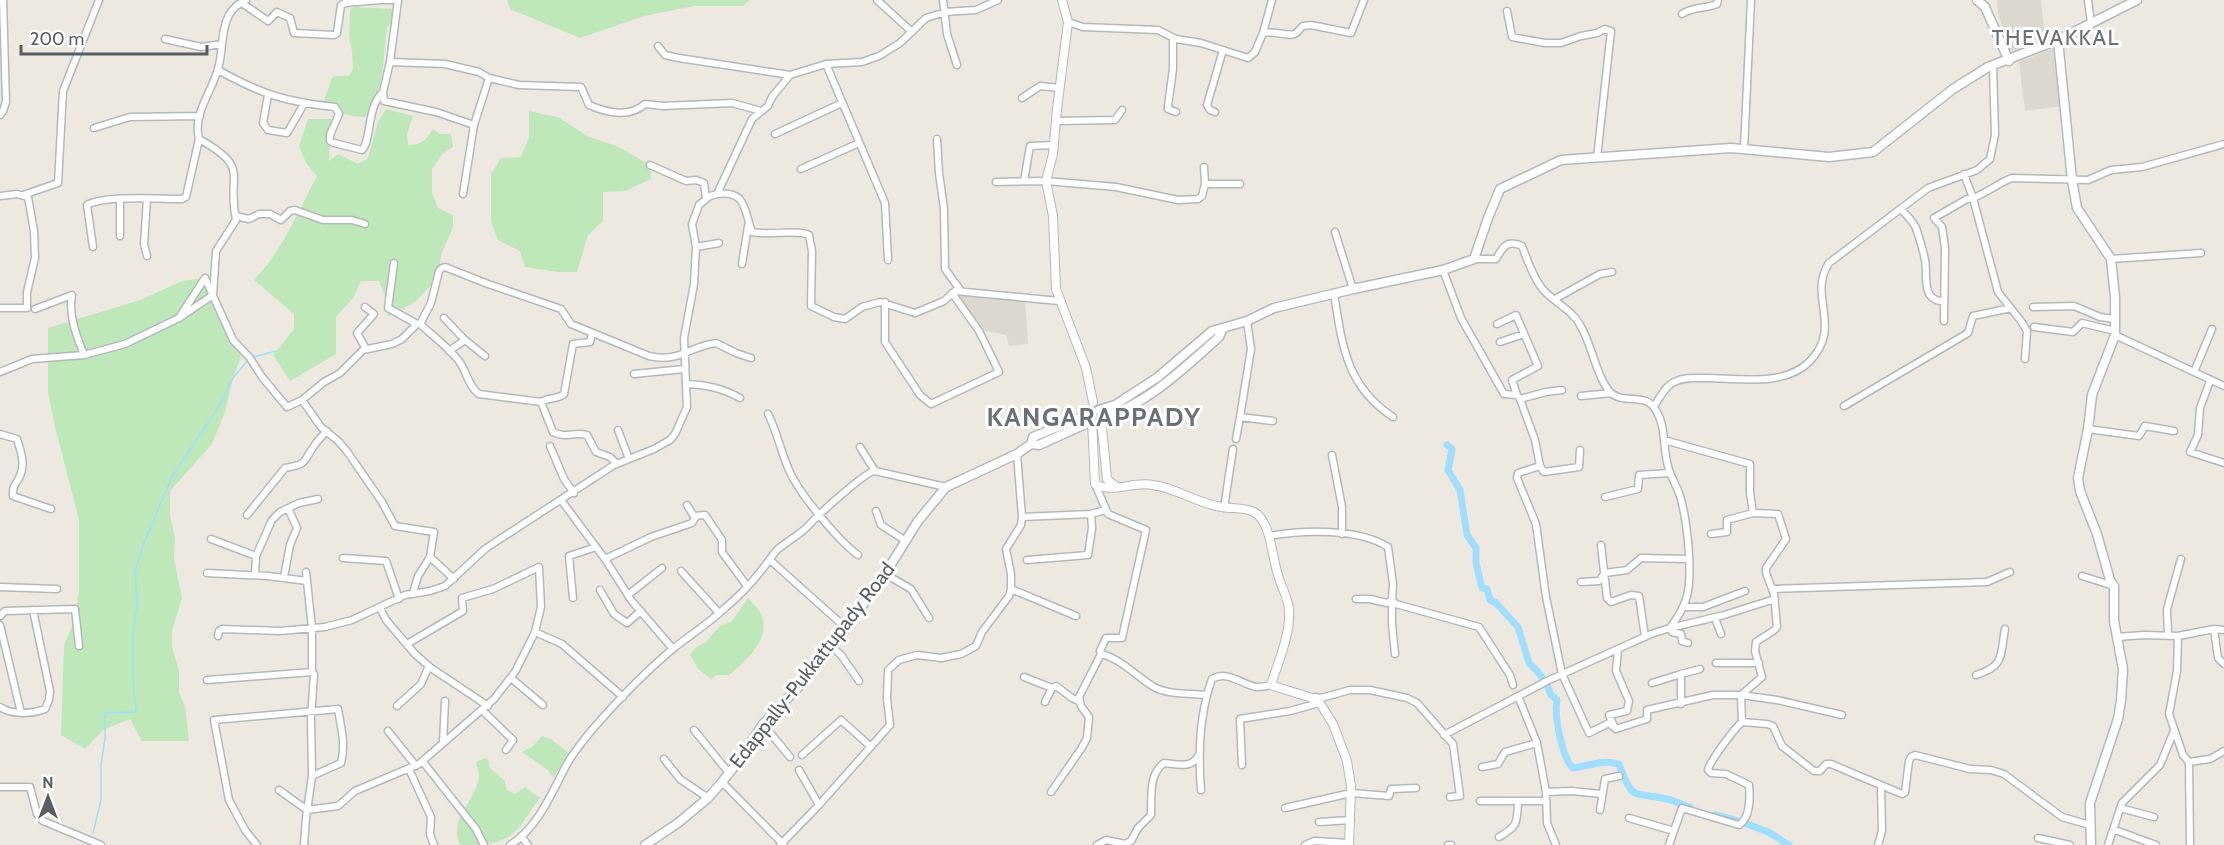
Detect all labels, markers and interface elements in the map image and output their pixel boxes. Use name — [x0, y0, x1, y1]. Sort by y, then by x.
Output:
scale bar — [21, 18, 207, 56]
district label: THEVAKKAL — [1992, 24, 2120, 51]
text: 200 m — [30, 28, 84, 50]
district label: KANGARAPPADY — [987, 401, 1201, 433]
street label: Edappally-Pukkattupady Road — [724, 558, 900, 772]
north arrow — [18, 767, 78, 827]
text: N — [42, 773, 54, 792]

